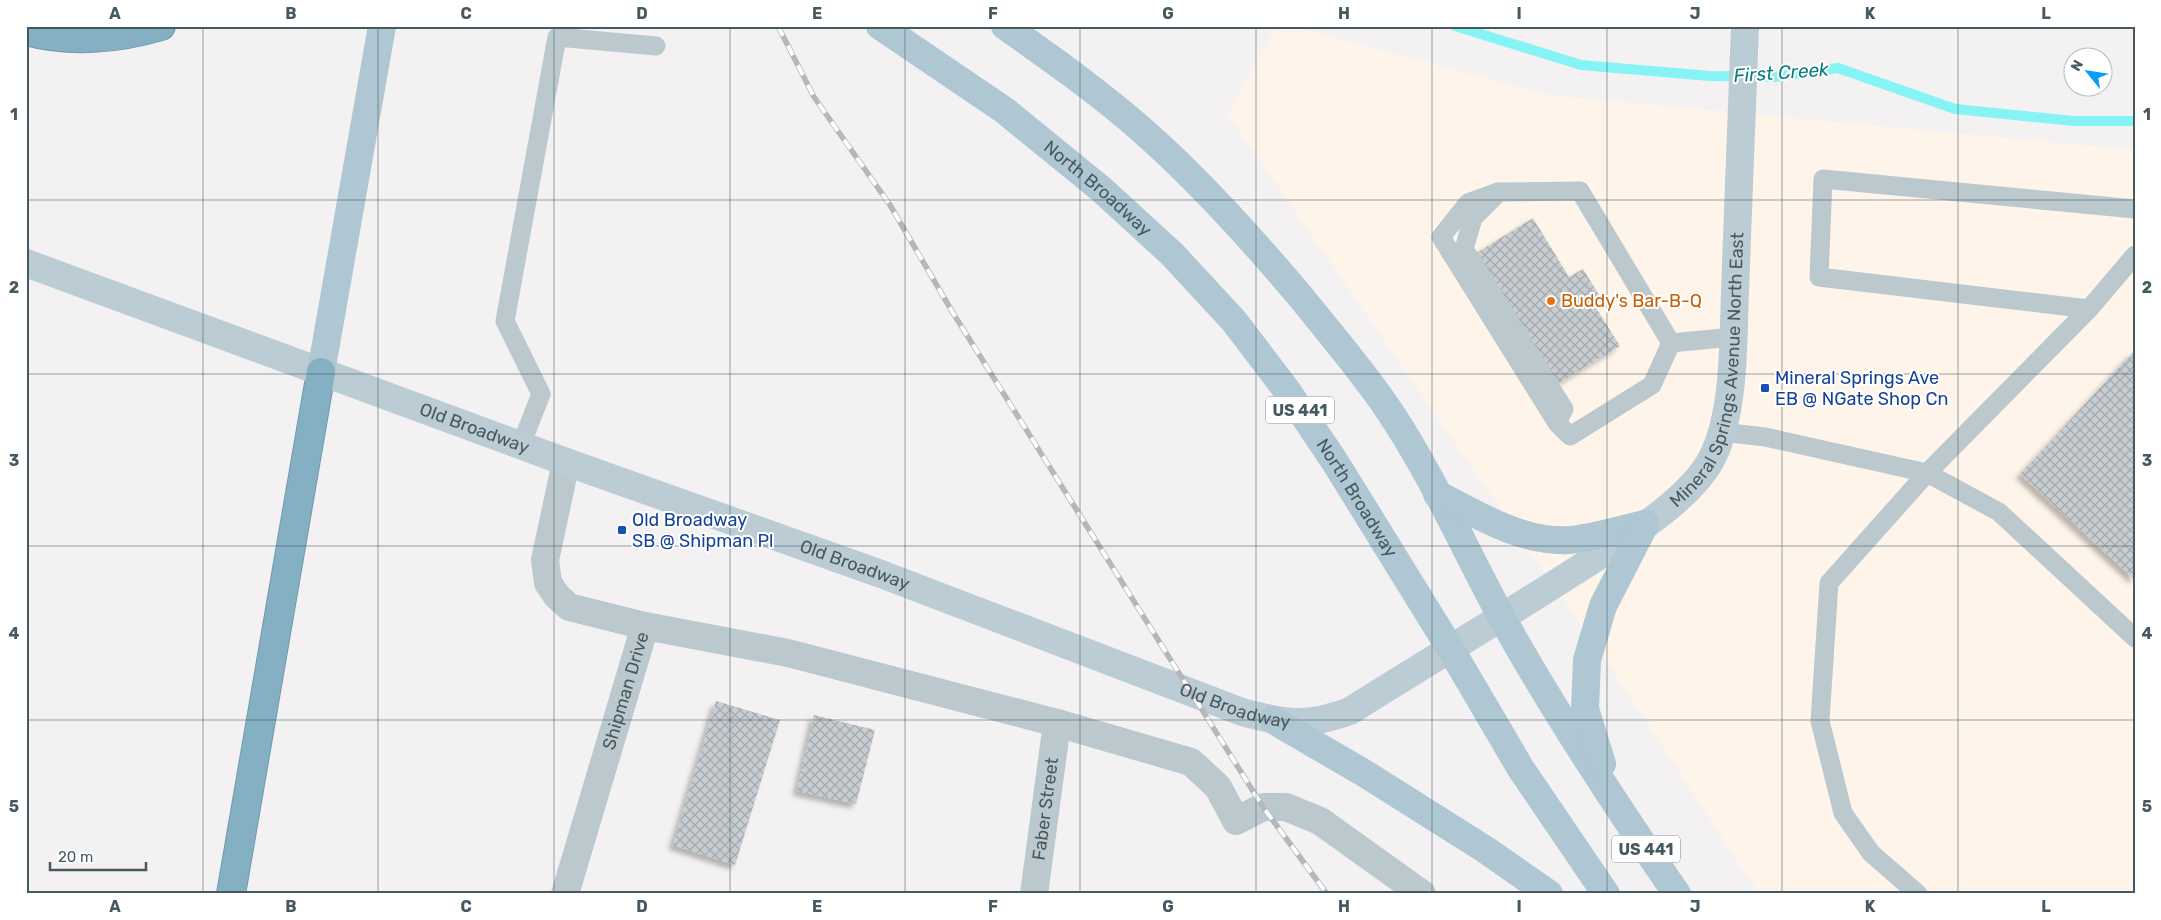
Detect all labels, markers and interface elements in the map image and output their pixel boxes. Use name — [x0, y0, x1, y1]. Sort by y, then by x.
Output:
text: A — [109, 4, 121, 23]
text: B — [285, 4, 297, 23]
text: C — [460, 4, 472, 23]
text: D — [636, 4, 648, 23]
text: E — [812, 4, 822, 23]
text: F — [988, 4, 998, 23]
text: G — [1162, 4, 1174, 23]
text: H — [1338, 4, 1350, 23]
text: I — [1516, 4, 1522, 23]
text: J — [1690, 4, 1700, 23]
text: K — [1865, 4, 1876, 23]
text: L — [2041, 4, 2051, 23]
north arrow — [2064, 48, 2114, 98]
text: N — [2067, 57, 2087, 74]
water label: First Creek — [1733, 58, 1830, 87]
text: 1 — [10, 105, 18, 124]
text: 1 — [2143, 105, 2151, 124]
street label: North Broadway — [1039, 136, 1156, 241]
street label: Mineral Springs Avenue North East — [1665, 232, 1748, 512]
text: 2 — [9, 278, 19, 297]
text: 2 — [2142, 278, 2152, 297]
place label: Buddy's Bar-B-Q — [1561, 290, 1702, 312]
marker: Buddy's Bar-B-Q — [1545, 295, 1557, 307]
place label: Mineral Springs Ave EB @ NGate Shop Cn — [1775, 367, 1948, 410]
marker: Mineral Springs Ave EB @ NGate Shop Cn — [1759, 382, 1771, 394]
road number: US 441 — [1266, 396, 1334, 424]
street label: Old Broadway — [417, 398, 532, 459]
street label: North Broadway — [1311, 434, 1402, 561]
text: 3 — [9, 451, 19, 470]
text: 3 — [2142, 451, 2152, 470]
place label: Old Broadway SB @ Shipman Pl — [632, 509, 773, 552]
marker: Old Broadway SB @ Shipman Pl — [616, 524, 628, 536]
street label: Old Broadway — [797, 535, 913, 595]
text: 4 — [9, 624, 20, 643]
text: 4 — [2142, 624, 2153, 643]
street label: Shipman Drive — [598, 629, 654, 752]
street label: Old Broadway — [1176, 678, 1292, 733]
street label: Faber Street — [1028, 756, 1063, 862]
text: 5 — [9, 797, 19, 816]
text: 5 — [2142, 797, 2152, 816]
road number: US 441 — [1612, 836, 1680, 862]
scale bar — [50, 840, 146, 872]
text: 20 m — [58, 848, 93, 866]
text: A — [109, 897, 121, 916]
text: B — [285, 897, 297, 916]
text: C — [460, 897, 472, 916]
text: D — [636, 897, 648, 916]
text: E — [812, 897, 822, 916]
text: F — [988, 897, 998, 916]
text: G — [1162, 897, 1174, 916]
text: H — [1338, 897, 1350, 916]
text: I — [1516, 897, 1522, 916]
text: J — [1690, 897, 1700, 916]
text: K — [1865, 897, 1876, 916]
text: L — [2041, 897, 2051, 916]

